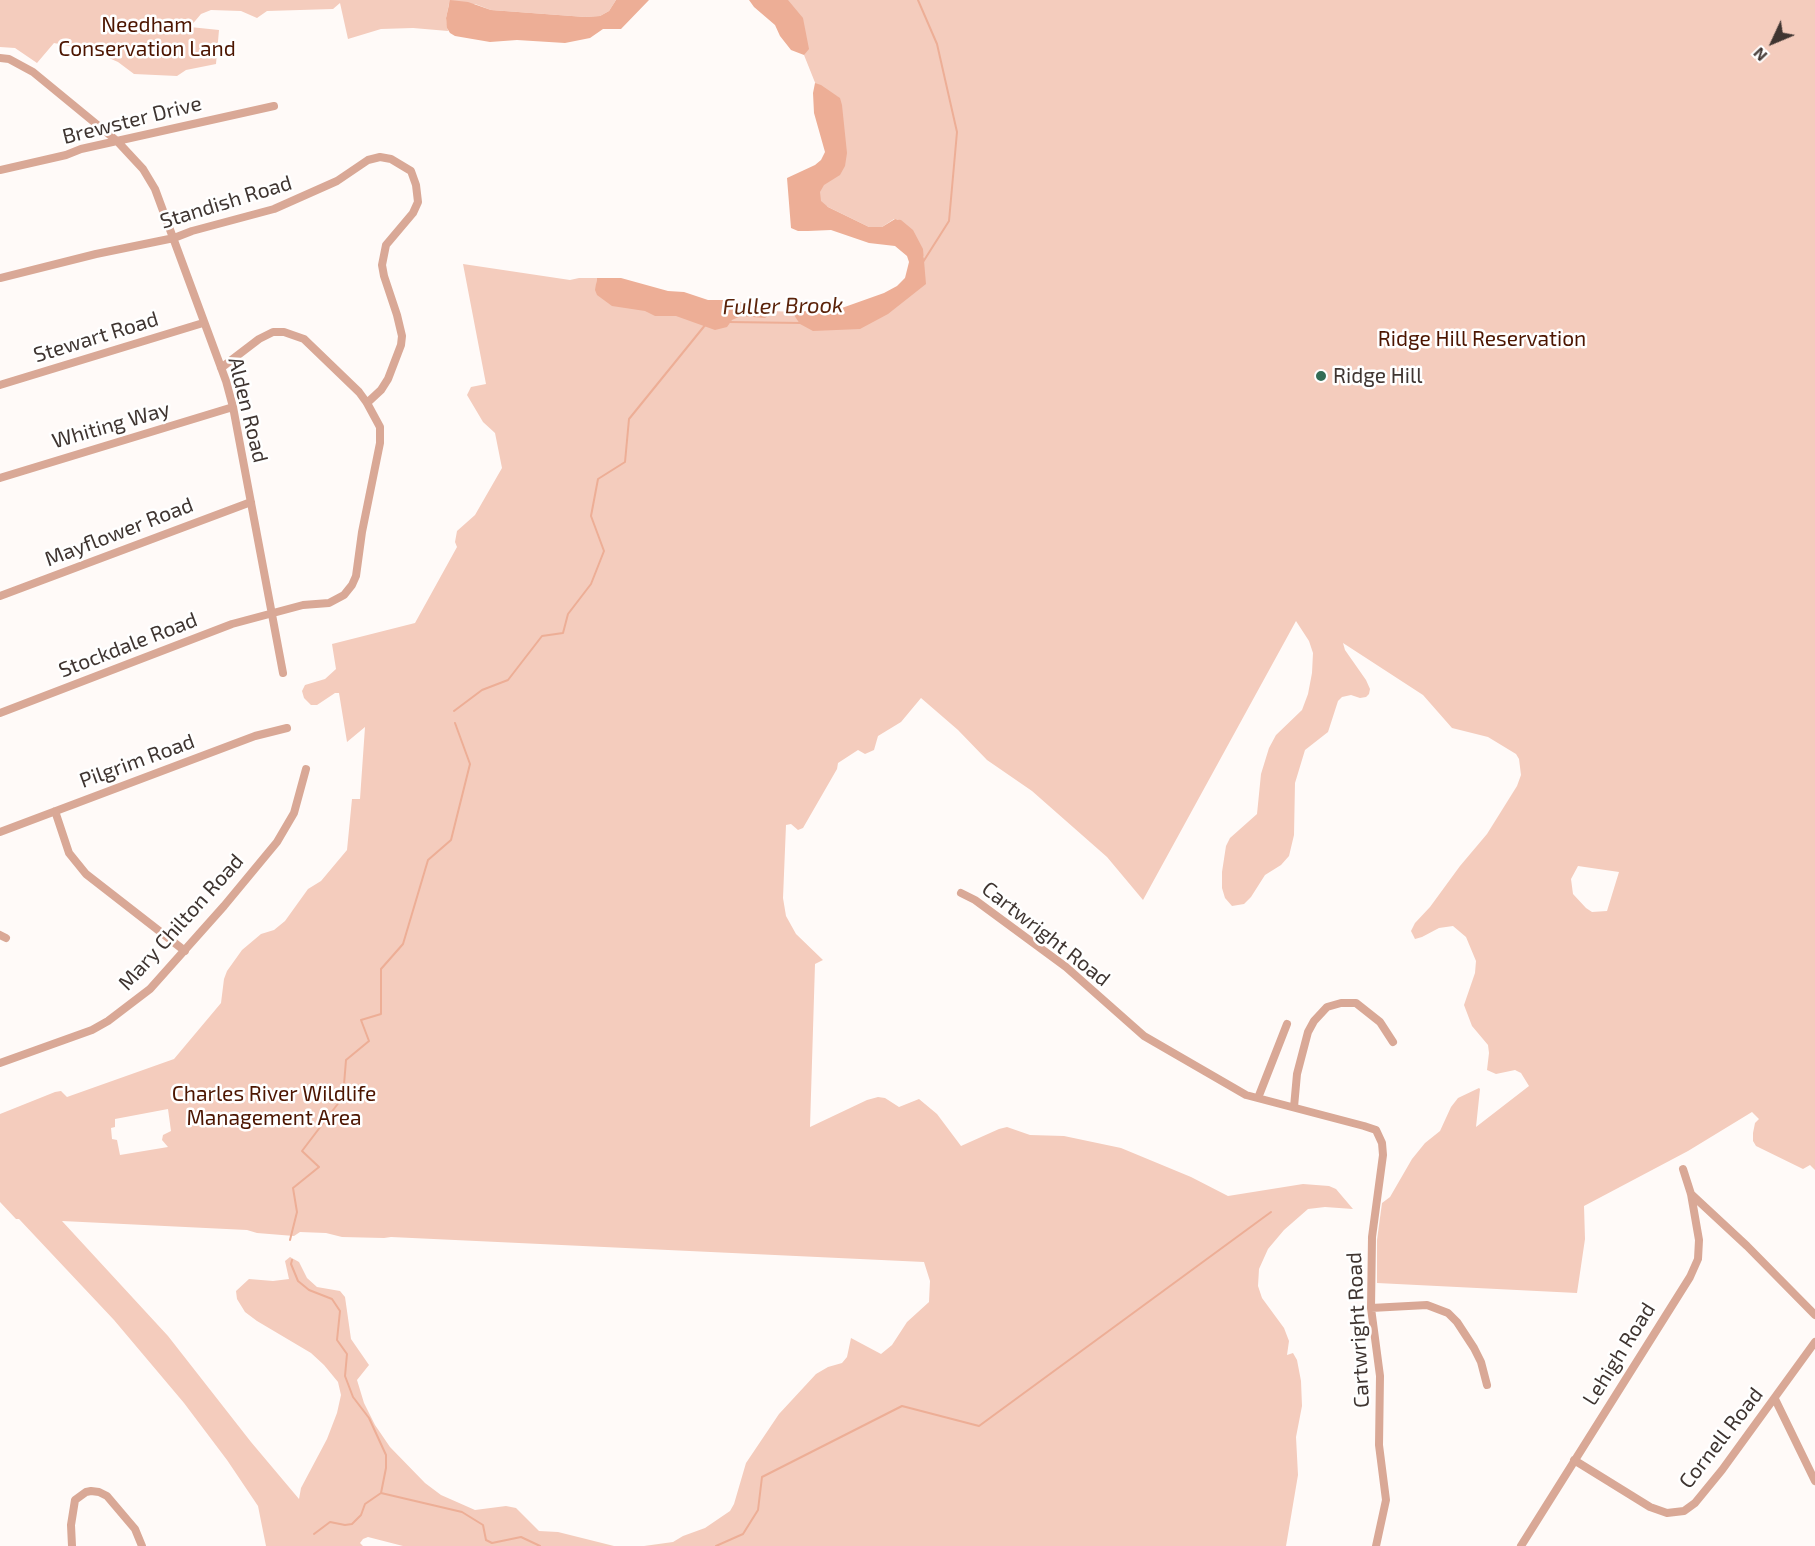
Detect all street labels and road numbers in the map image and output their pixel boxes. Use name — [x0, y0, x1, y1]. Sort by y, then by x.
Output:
street label: Brewster Drive — [60, 91, 204, 149]
street label: Standish Road — [157, 170, 295, 234]
street label: Stewart Road — [31, 306, 161, 368]
street label: Alden Road — [223, 355, 273, 465]
street label: Whiting Way — [49, 396, 173, 454]
street label: Mayflower Road — [41, 492, 197, 572]
street label: Stockdale Road — [55, 607, 201, 683]
street label: Pilgrim Road — [76, 729, 198, 793]
street label: Mary Chilton Road — [113, 849, 249, 995]
street label: Cartwright Road — [977, 876, 1115, 992]
street label: Cartwright Road — [1341, 1252, 1375, 1408]
street label: Lehigh Road — [1577, 1298, 1661, 1410]
street label: Cornell Road — [1674, 1382, 1768, 1494]

